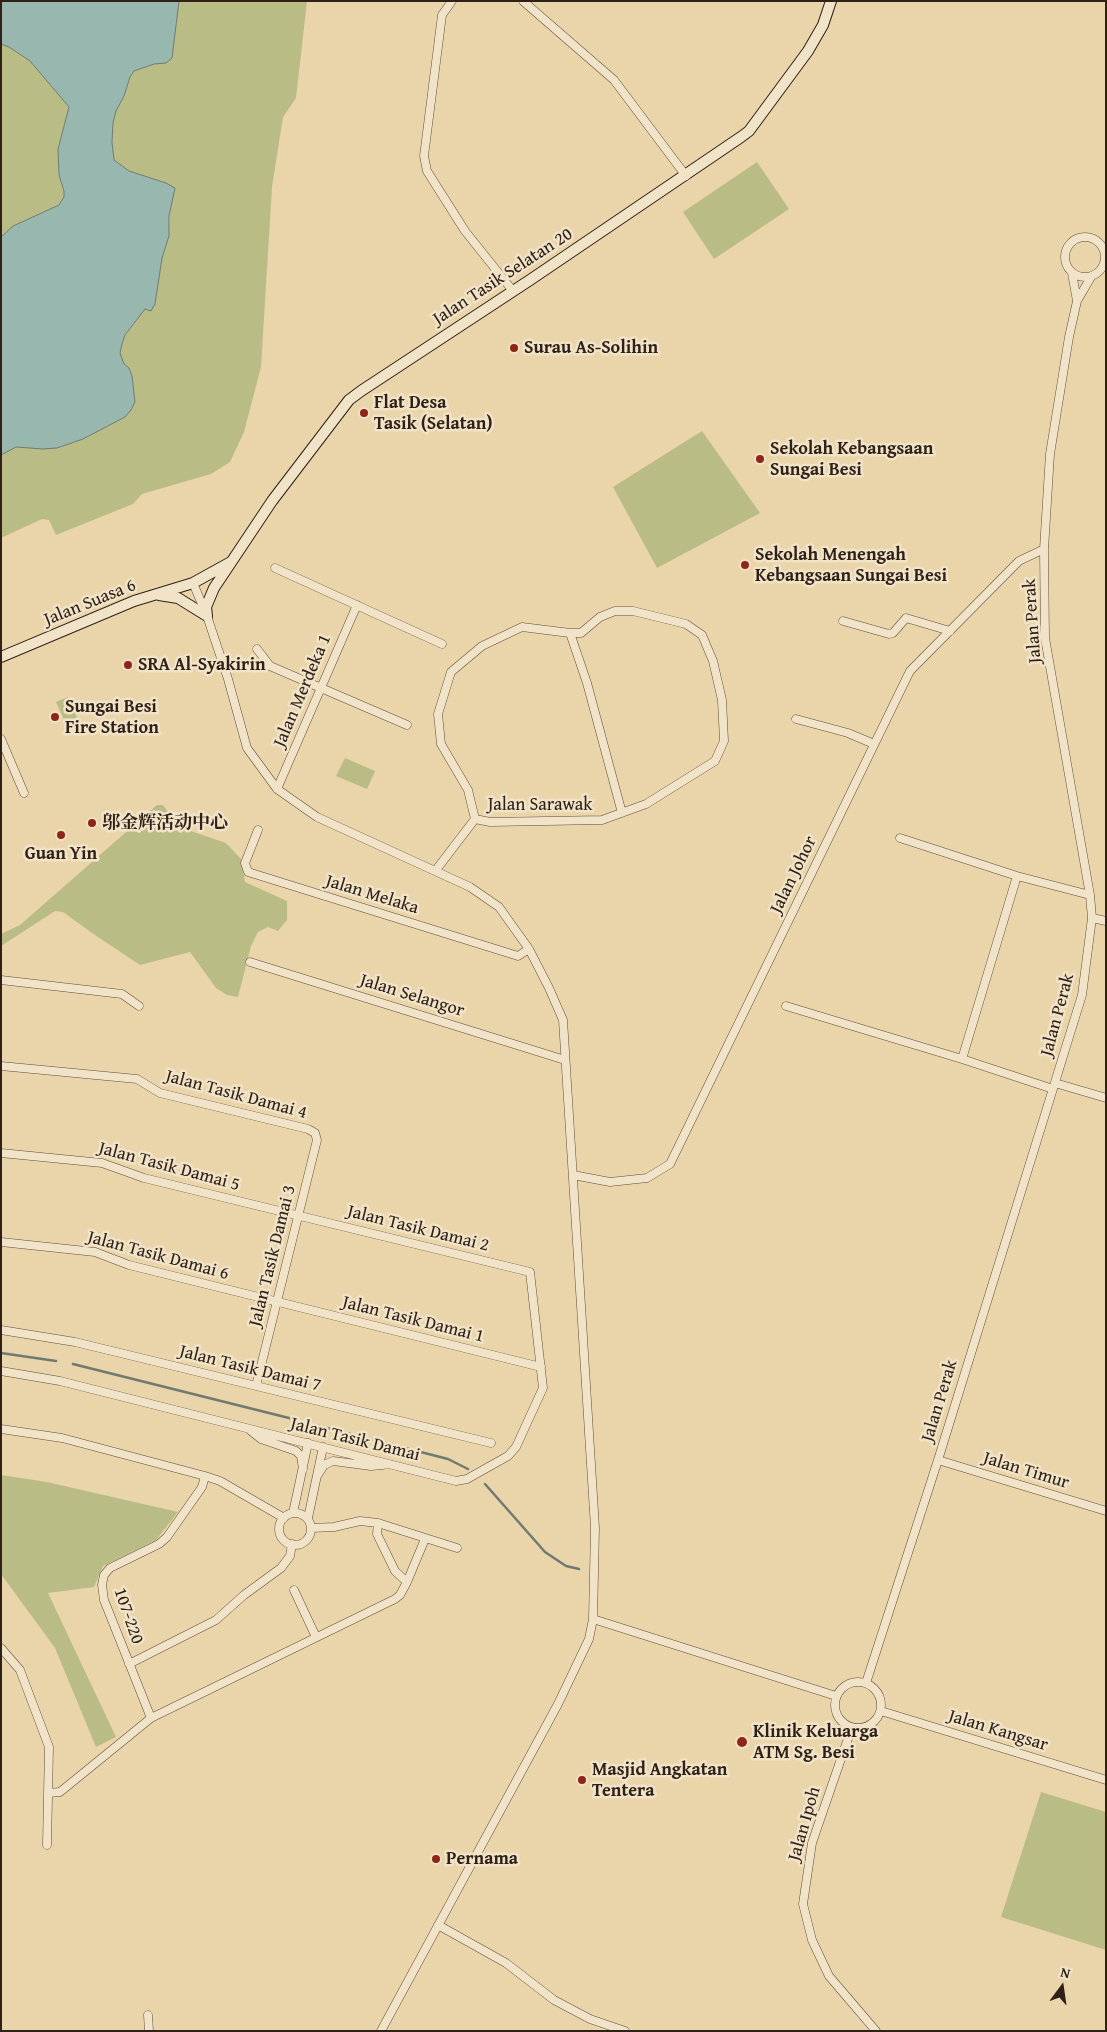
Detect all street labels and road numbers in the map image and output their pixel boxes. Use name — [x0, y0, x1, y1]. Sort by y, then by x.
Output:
street label: Jalan Tasik Selatan 20 — [429, 224, 577, 330]
street label: Jalan Suasa 6 — [41, 575, 139, 631]
street label: Jalan Perak — [1019, 578, 1047, 664]
street label: Jalan Merdeka 1 — [270, 631, 336, 751]
street label: Jalan Sarawak — [488, 794, 592, 816]
street label: Jalan Johor — [766, 833, 822, 917]
street label: Jalan Melaka — [323, 871, 421, 919]
street label: Jalan Selangor — [357, 970, 467, 1022]
street label: Jalan Perak — [1037, 971, 1079, 1059]
street label: Jalan Tasik Damai 4 — [163, 1066, 309, 1124]
street label: Jalan Tasik Damai 5 — [96, 1138, 242, 1196]
street label: Jalan Tasik Damai 3 — [245, 1183, 301, 1329]
street label: Jalan Tasik Damai 2 — [345, 1201, 491, 1257]
street label: Jalan Tasik Damai 6 — [85, 1227, 231, 1285]
street label: Jalan Tasik Damai 1 — [340, 1292, 486, 1348]
street label: Jalan Tasik Damai 7 — [177, 1341, 323, 1397]
street label: Jalan Perak — [917, 1357, 963, 1445]
street label: Jalan Tasik Damai — [288, 1413, 422, 1467]
street label: Jalan Timur — [980, 1448, 1072, 1494]
street label: 107-220 — [108, 1585, 148, 1647]
street label: Jalan Kangsar — [946, 1706, 1050, 1756]
street label: Jalan Ipoh — [784, 1784, 826, 1864]

